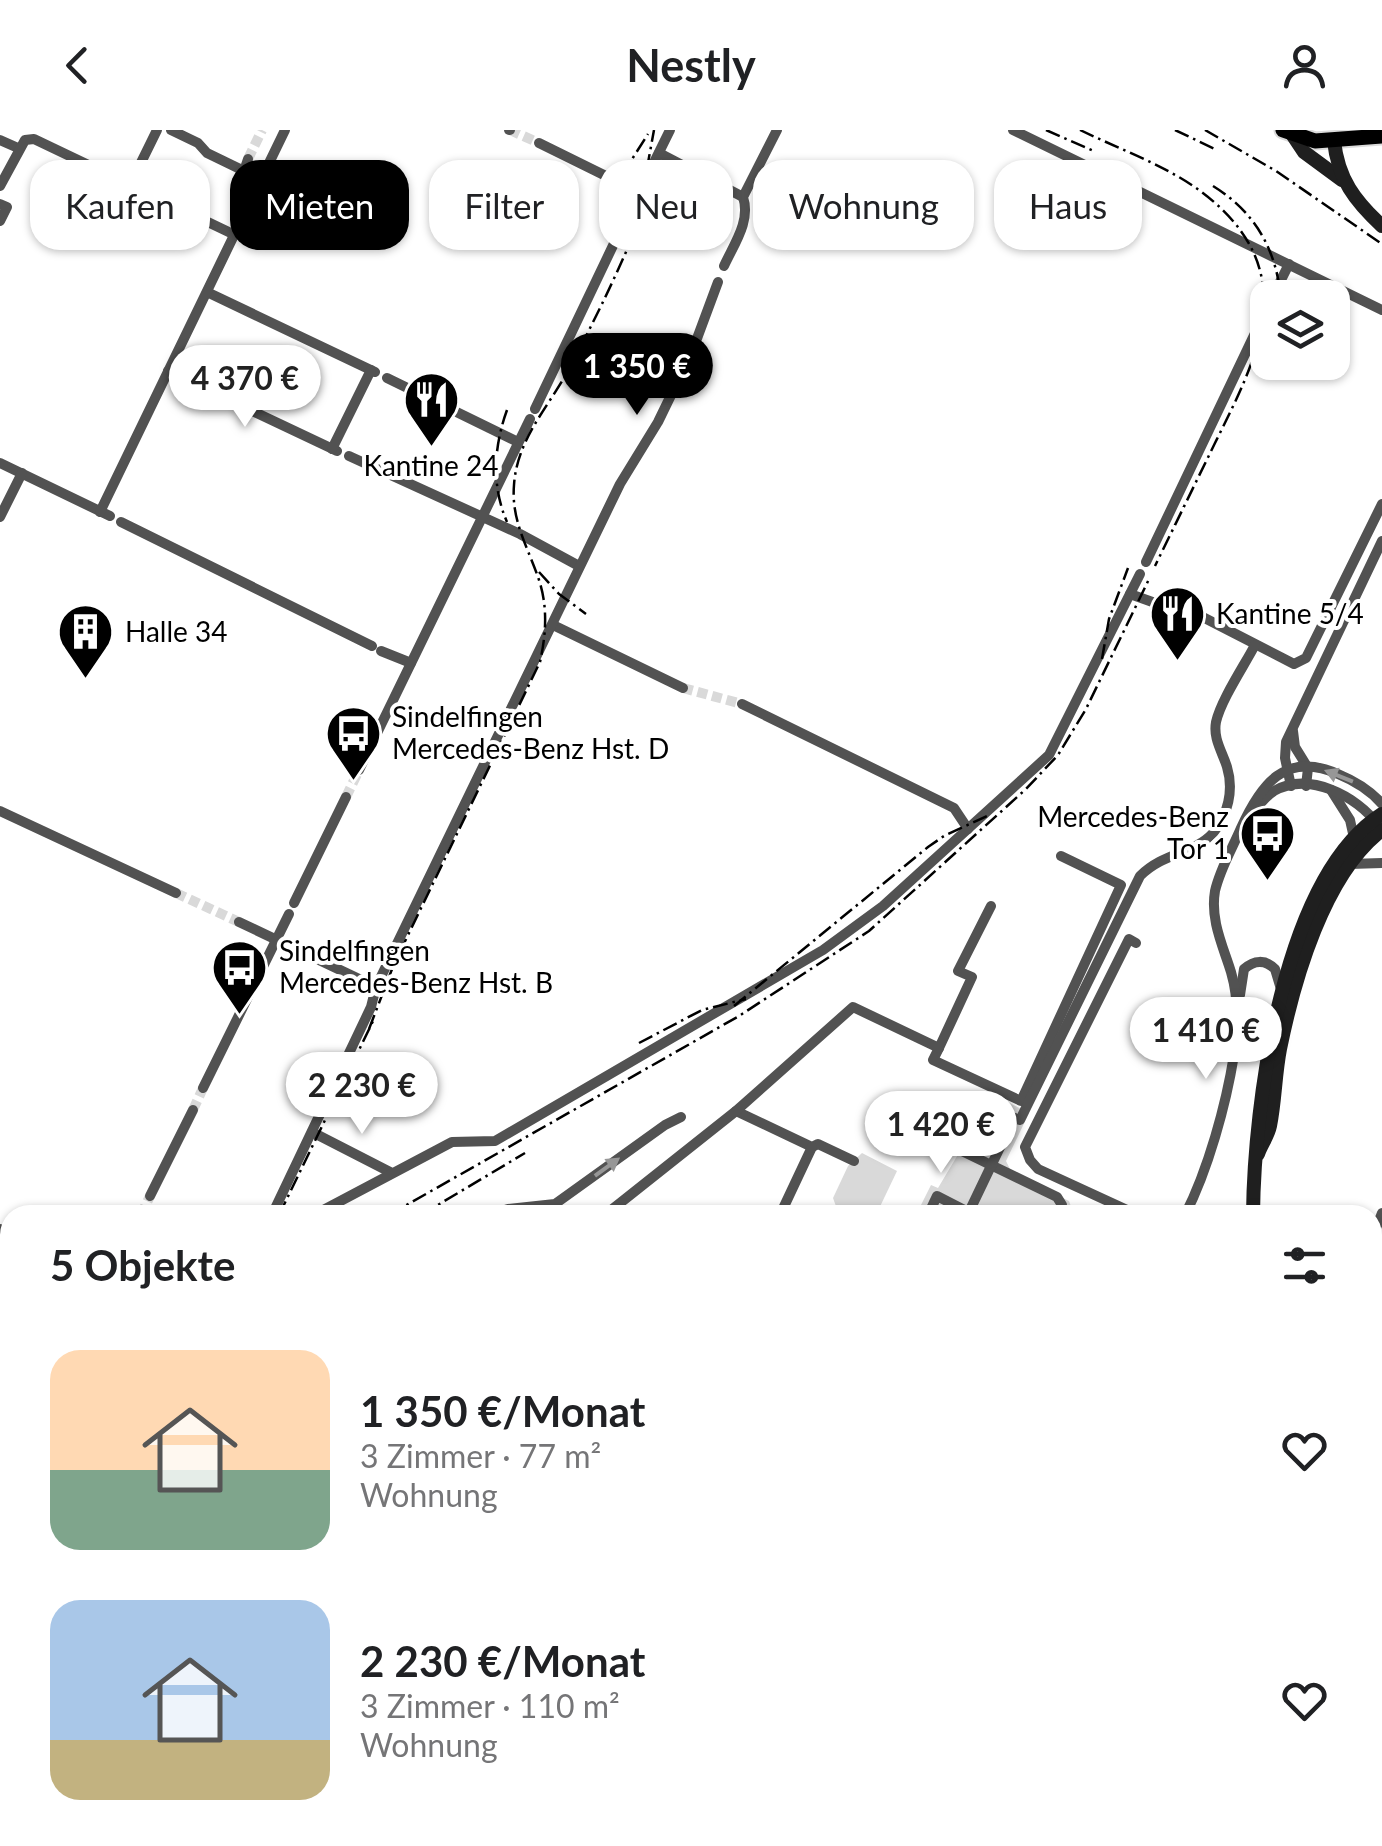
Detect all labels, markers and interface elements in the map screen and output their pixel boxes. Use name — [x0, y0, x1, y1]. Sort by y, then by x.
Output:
icon: back — [50, 38, 105, 93]
text: Nestly — [626, 38, 756, 92]
icon: person — [1277, 38, 1332, 93]
chip: Kaufen — [30, 160, 210, 250]
chip: Mieten — [230, 160, 409, 250]
chip: Filter — [429, 160, 579, 250]
chip: Neu — [599, 160, 733, 250]
chip: Wohnung — [753, 160, 974, 250]
chip: Haus — [994, 160, 1142, 250]
map controls — [1250, 280, 1350, 380]
button: layers — [1250, 280, 1350, 380]
pin: 1 350 € — [545, 333, 729, 418]
pin: 4 370 € — [153, 345, 337, 430]
text: 1 350 € — [583, 346, 691, 385]
text: 4 370 € — [191, 358, 299, 397]
restaurant icon: Kantine 24 — [401, 370, 461, 449]
place label: Kantine 24 — [363, 448, 499, 482]
restaurant icon: Kantine 5/4 — [1147, 584, 1207, 663]
place label: Kantine 5/4 — [1216, 596, 1364, 630]
building icon: Halle 34 — [56, 602, 116, 681]
place label: Halle 34 — [125, 614, 228, 648]
place label: Sindelfingen Mercedes-Benz Hst. D — [392, 699, 669, 765]
bus stop icon: Sindelfingen Mercedes-Benz Hst. D — [323, 703, 383, 782]
one-way arrow — [1324, 767, 1354, 783]
place label: Mercedes-Benz Tor 1 — [1037, 799, 1229, 865]
bus stop icon: Mercedes-Benz Tor 1 — [1238, 803, 1298, 882]
place label: Sindelfingen Mercedes-Benz Hst. B — [279, 933, 553, 999]
bus stop icon: Sindelfingen Mercedes-Benz Hst. B — [210, 937, 270, 1016]
pin: 1 410 € — [1114, 997, 1298, 1082]
text: 1 410 € — [1152, 1010, 1260, 1049]
pin: 2 230 € — [270, 1052, 454, 1137]
text: 2 230 € — [308, 1065, 416, 1104]
pin: 1 420 € — [849, 1091, 1033, 1176]
text: 1 420 € — [887, 1104, 995, 1143]
one-way arrow — [594, 1157, 620, 1177]
icon: filters — [1277, 1238, 1332, 1293]
text: 5 Objekte — [50, 1240, 235, 1290]
text: 1 350 €/Monat — [360, 1386, 645, 1436]
icon: home — [130, 1390, 250, 1510]
icon: heart — [1277, 1423, 1332, 1478]
text: 3 Zimmer · 77 m² — [360, 1436, 601, 1475]
text: Wohnung — [360, 1475, 498, 1514]
text: 2 230 €/Monat — [360, 1636, 645, 1686]
icon: home — [130, 1640, 250, 1760]
icon: heart — [1277, 1673, 1332, 1728]
text: 3 Zimmer · 110 m² — [360, 1686, 620, 1725]
text: Wohnung — [360, 1725, 498, 1764]

